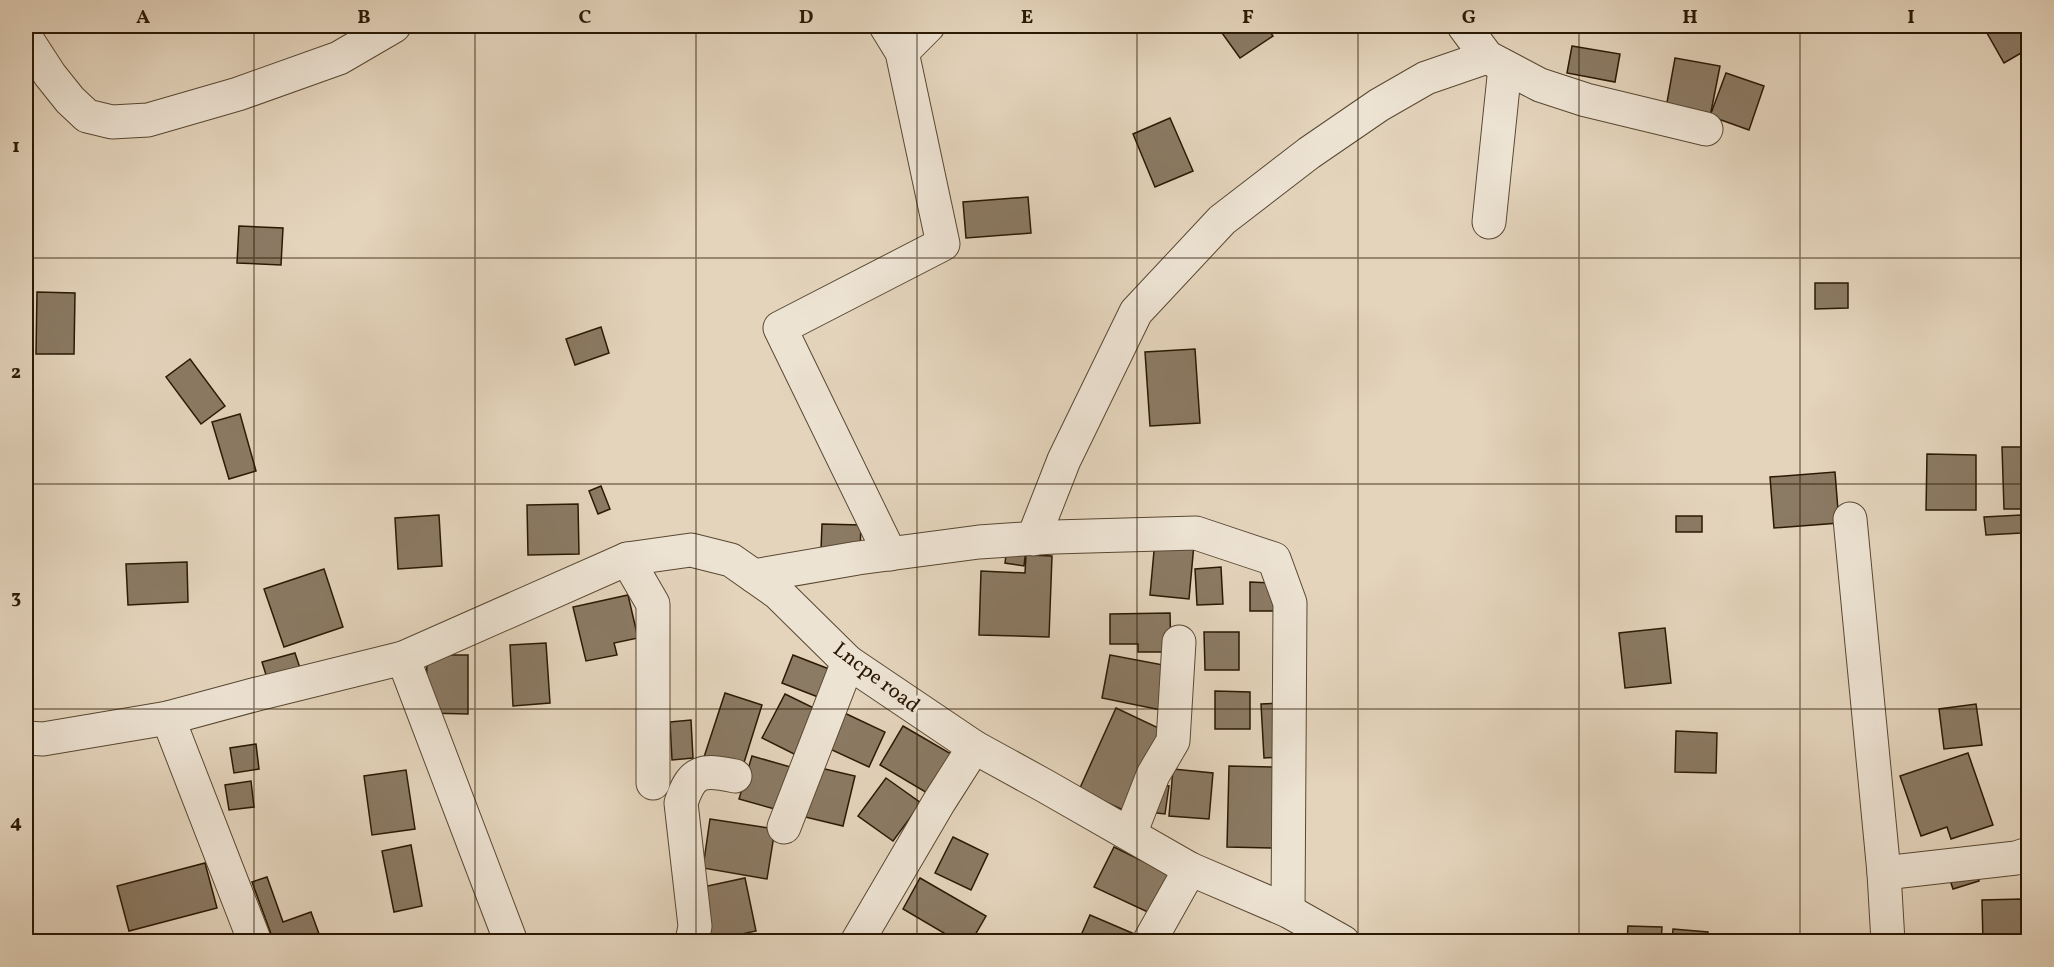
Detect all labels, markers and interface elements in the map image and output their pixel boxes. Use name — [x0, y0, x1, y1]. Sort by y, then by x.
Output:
text: A — [136, 4, 150, 32]
text: B — [357, 4, 371, 32]
text: C — [579, 4, 592, 32]
text: D — [799, 4, 813, 32]
text: E — [1021, 4, 1033, 32]
text: F — [1242, 4, 1254, 32]
text: G — [1462, 4, 1476, 32]
text: H — [1682, 4, 1698, 32]
text: I — [1907, 4, 1915, 32]
text: 1 — [12, 133, 20, 161]
text: 2 — [11, 359, 21, 387]
text: 3 — [11, 584, 21, 612]
street label: Lncpe road — [826, 636, 926, 720]
text: 4 — [10, 809, 22, 837]

